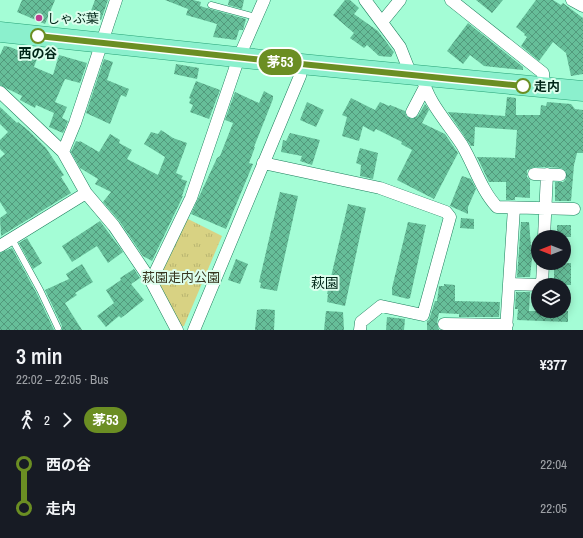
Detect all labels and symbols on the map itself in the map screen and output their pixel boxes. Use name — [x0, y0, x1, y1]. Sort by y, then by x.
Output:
place label: しゃぶ葉 — [47, 10, 99, 27]
marker: しゃぶ葉 — [34, 13, 44, 23]
marker: 西の谷 — [30, 28, 46, 44]
place label: 西の谷 — [18, 45, 58, 62]
line badge: 茅53 — [257, 49, 303, 75]
marker: 走内 — [515, 78, 531, 94]
place label: 走内 — [534, 78, 560, 95]
north arrow — [531, 230, 571, 270]
park label: 萩園走内公園 — [142, 269, 220, 286]
district label: 萩園 — [311, 274, 339, 292]

